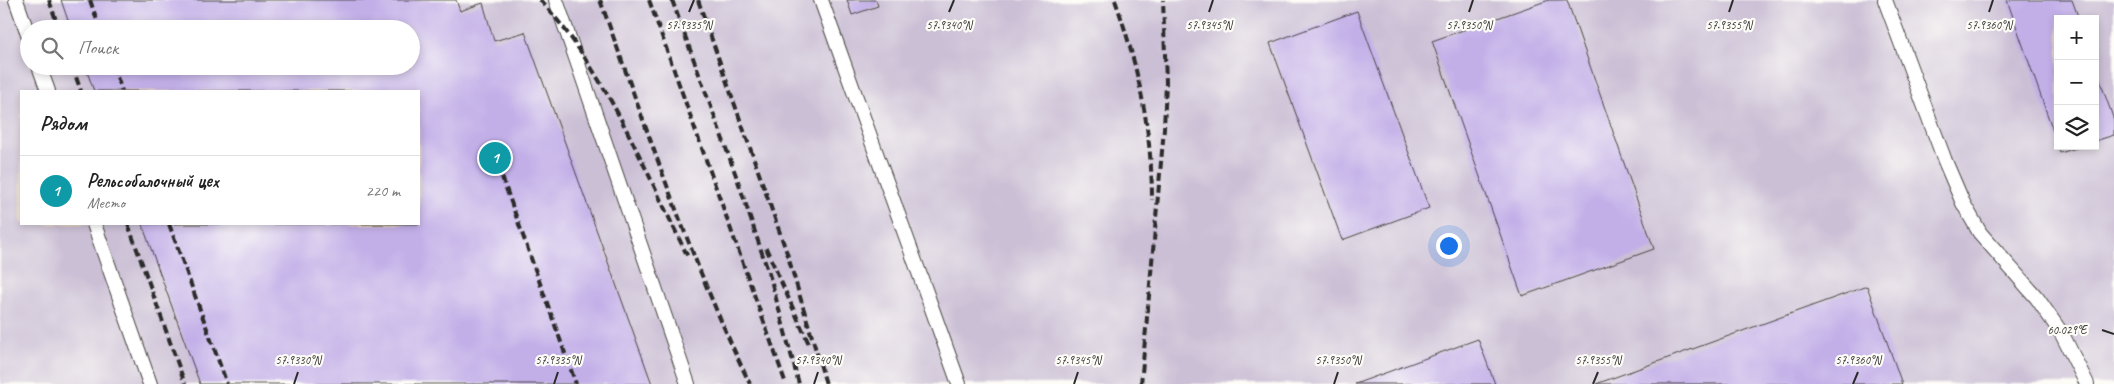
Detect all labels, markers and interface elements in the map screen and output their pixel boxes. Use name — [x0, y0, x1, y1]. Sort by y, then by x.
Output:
map controls — [2054, 15, 2099, 150]
button: + — [2054, 15, 2099, 60]
text: 57.9335°N — [666, 17, 713, 33]
text: 57.9340°N — [926, 17, 973, 33]
text: 57.9345°N — [1186, 17, 1233, 33]
text: 57.9350°N — [1446, 17, 1493, 33]
text: 57.9355°N — [1706, 17, 1753, 33]
text: 57.9360°N — [1966, 17, 2013, 33]
search box — [20, 20, 420, 75]
icon: search — [38, 34, 66, 62]
text: Поиск — [78, 36, 118, 60]
button: − — [2054, 60, 2099, 105]
button: layers — [2054, 105, 2099, 150]
text: Рядом — [40, 110, 87, 136]
pin: 1 — [479, 139, 511, 177]
text: Рельсобалочный цех — [87, 169, 219, 193]
text: 1 — [52, 181, 60, 201]
text: 220 m — [366, 181, 400, 201]
text: Место — [87, 193, 125, 213]
your location — [1436, 233, 1462, 259]
text: 60.029°E — [2047, 322, 2088, 338]
text: 57.9330°N — [275, 352, 322, 368]
text: 57.9335°N — [535, 352, 582, 368]
text: 57.9340°N — [795, 352, 842, 368]
text: 57.9345°N — [1055, 352, 1102, 368]
text: 57.9350°N — [1315, 352, 1362, 368]
text: 57.9355°N — [1575, 352, 1622, 368]
text: 57.9360°N — [1835, 352, 1882, 368]

